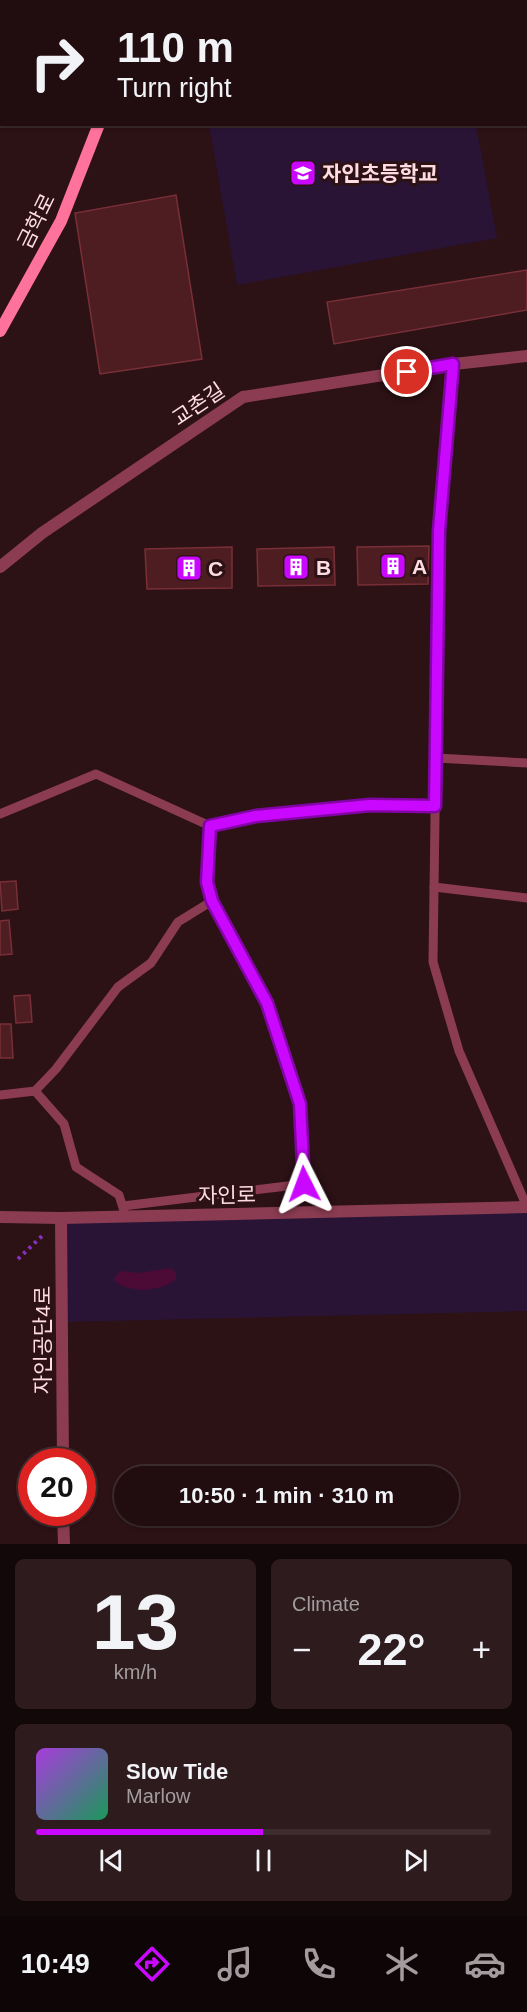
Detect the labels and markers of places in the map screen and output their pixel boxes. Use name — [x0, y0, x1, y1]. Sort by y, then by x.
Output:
school or university icon: 자인초등학교 — [288, 158, 318, 188]
place label: 자인초등학교 — [322, 162, 438, 185]
pin — [381, 346, 432, 397]
building icon: A — [378, 551, 408, 581]
building icon: B — [281, 552, 311, 582]
building icon: C — [174, 553, 204, 583]
place label: A — [412, 555, 427, 578]
place label: B — [316, 556, 331, 579]
place label: C — [208, 557, 223, 580]

